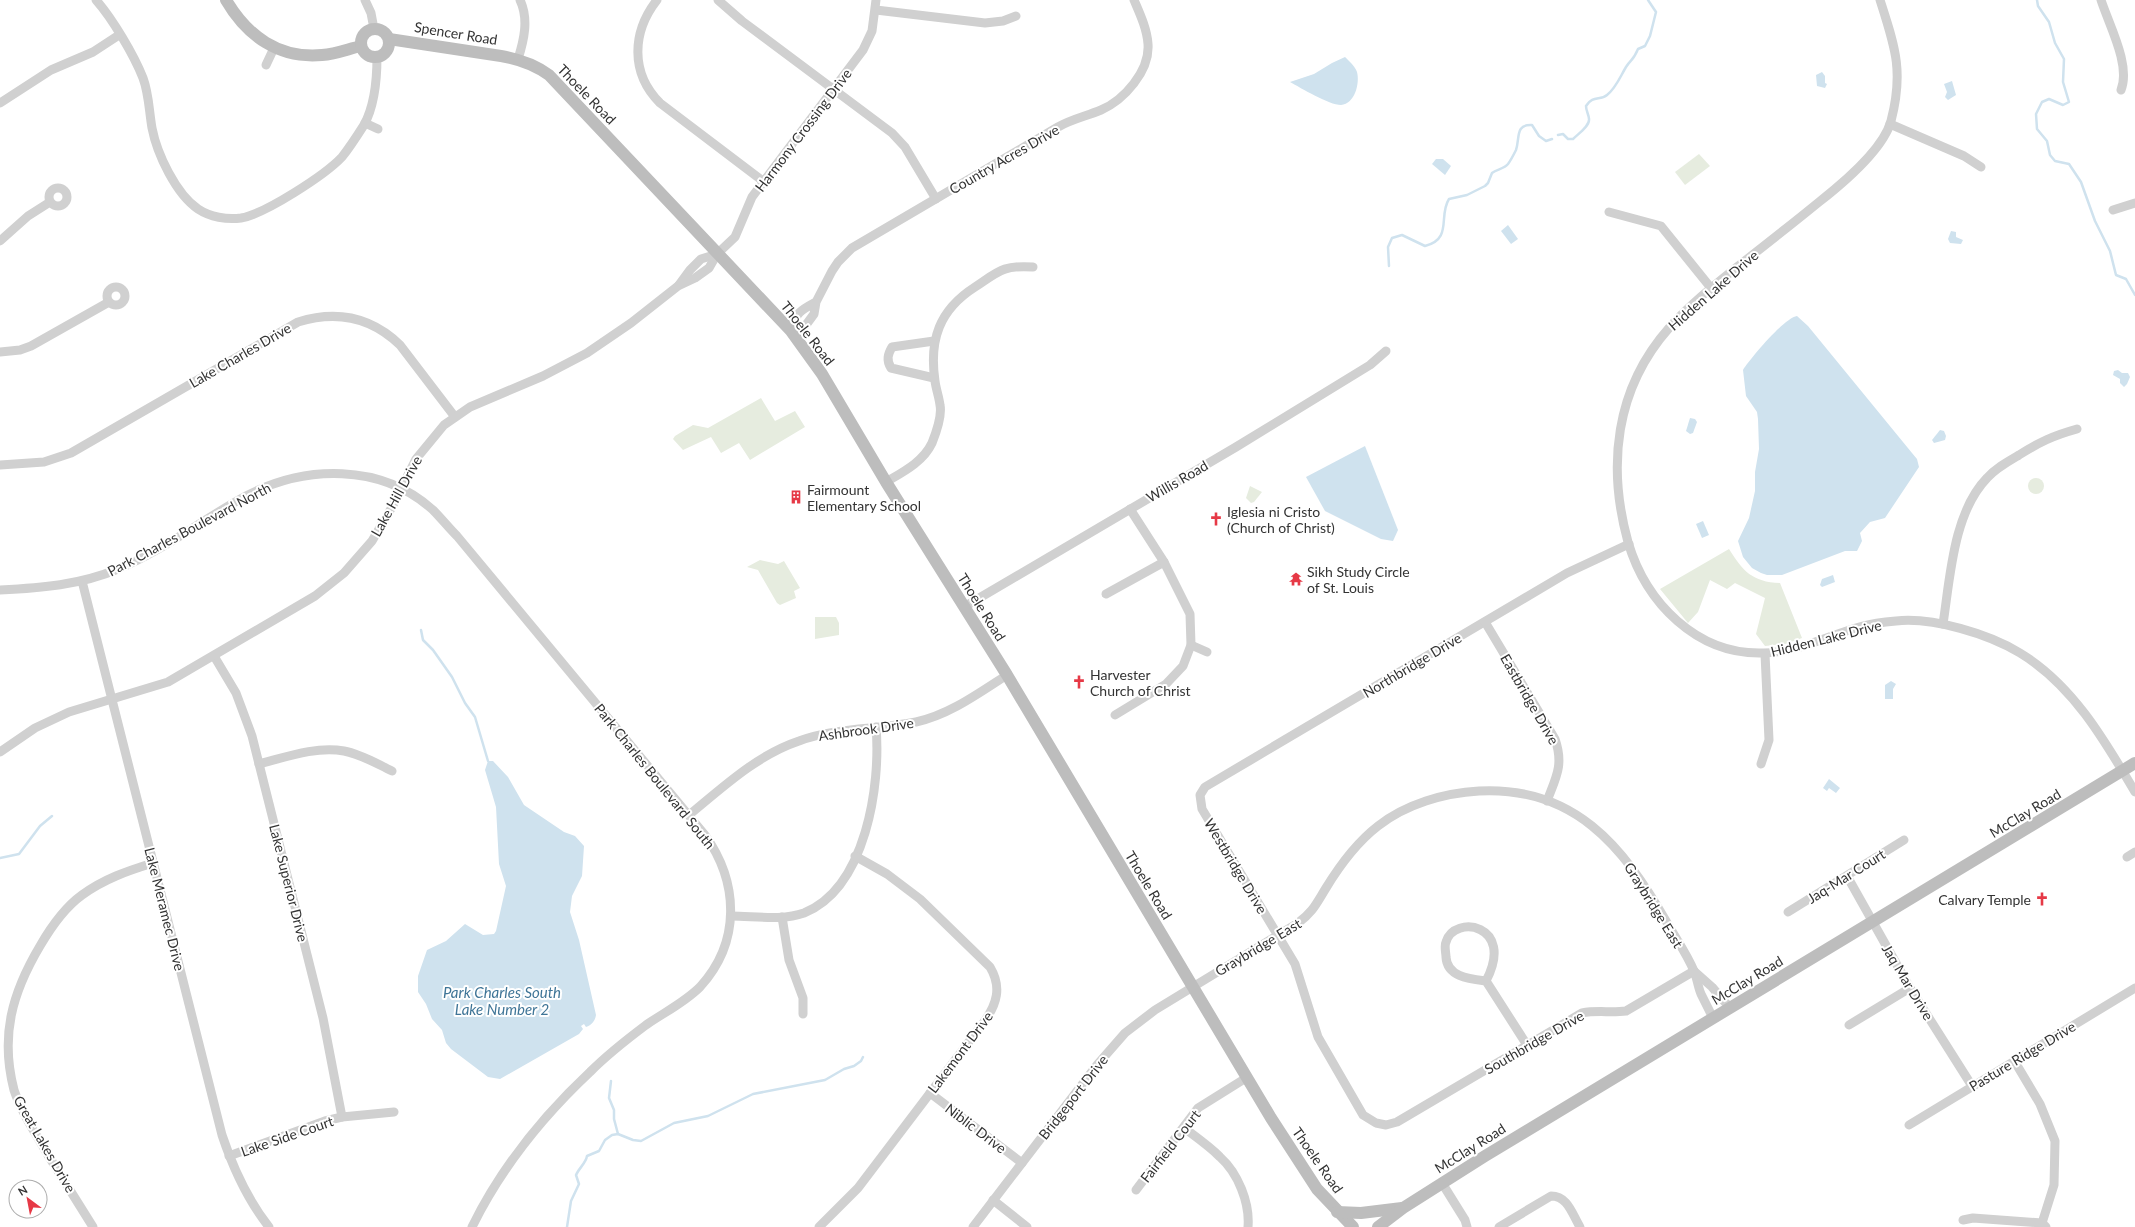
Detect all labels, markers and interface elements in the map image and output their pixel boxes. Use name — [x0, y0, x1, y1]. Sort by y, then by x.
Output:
street label: Spencer Road — [413, 18, 499, 48]
street label: Thoele Road — [554, 61, 620, 127]
street label: Harmony Crossing Drive — [751, 65, 855, 195]
street label: Country Acres Drive — [946, 121, 1062, 197]
street label: Hidden Lake Drive — [1665, 246, 1761, 334]
street label: Thoele Road — [778, 298, 838, 368]
street label: Lake Charles Drive — [186, 319, 294, 391]
street label: Lake Hill Drive — [367, 453, 425, 539]
street label: Willis Road — [1143, 457, 1211, 505]
street label: Park Charles Boulevard North — [105, 479, 273, 579]
place label: Fairmount Elementary School — [807, 481, 921, 514]
building icon: Fairmount Elementary School — [788, 489, 804, 505]
place label: Iglesia ni Cristo (Church of Christ) — [1227, 503, 1335, 536]
church icon: Iglesia ni Cristo (Church of Christ) — [1208, 511, 1224, 527]
place label: Sikh Study Circle of St. Louis — [1307, 563, 1410, 596]
street label: Thoele Road — [954, 570, 1010, 644]
temple icon: Sikh Study Circle of St. Louis — [1288, 571, 1304, 587]
street label: Hidden Lake Drive — [1769, 616, 1883, 660]
street label: Northbridge Drive — [1360, 629, 1464, 701]
street label: Eastbridge Drive — [1497, 651, 1563, 747]
place label: Harvester Church of Christ — [1090, 666, 1191, 699]
church icon: Harvester Church of Christ — [1071, 674, 1087, 690]
street label: Park Charles Boulevard South — [591, 700, 719, 852]
street label: Ashbrook Drive — [817, 714, 915, 744]
street label: McClay Road — [1986, 785, 2064, 841]
street label: Westbridge Drive — [1201, 815, 1271, 917]
street label: Lake Superior Drive — [266, 822, 312, 944]
street label: Jaq-Mar Court — [1804, 845, 1888, 907]
street label: Lake Meramec Drive — [141, 846, 189, 972]
street label: Thoele Road — [1122, 848, 1176, 922]
street label: Graybridge East — [1621, 859, 1687, 951]
place label: Calvary Temple — [1938, 891, 2031, 908]
church icon: Calvary Temple — [2034, 891, 2050, 907]
street label: Graybridge East — [1212, 915, 1304, 979]
street label: Jaq Mar Drive — [1879, 941, 1937, 1023]
street label: McClay Road — [1708, 952, 1786, 1008]
water label: Park Charles South Lake Number 2 — [443, 983, 561, 1018]
street label: Southbridge Drive — [1481, 1007, 1587, 1077]
street label: Lakemont Drive — [924, 1008, 996, 1096]
street label: Pasture Ridge Drive — [1966, 1017, 2078, 1095]
street label: Bridgeport Drive — [1035, 1051, 1111, 1143]
street label: Great Lakes Drive — [10, 1093, 80, 1195]
street label: Niblic Drive — [942, 1100, 1010, 1156]
street label: Fairfield Court — [1136, 1106, 1204, 1186]
street label: Lake Side Court — [239, 1112, 335, 1160]
street label: McClay Road — [1431, 1120, 1509, 1176]
street label: Thoele Road — [1289, 1124, 1347, 1196]
north arrow — [8, 1179, 48, 1219]
text: N — [15, 1182, 29, 1198]

